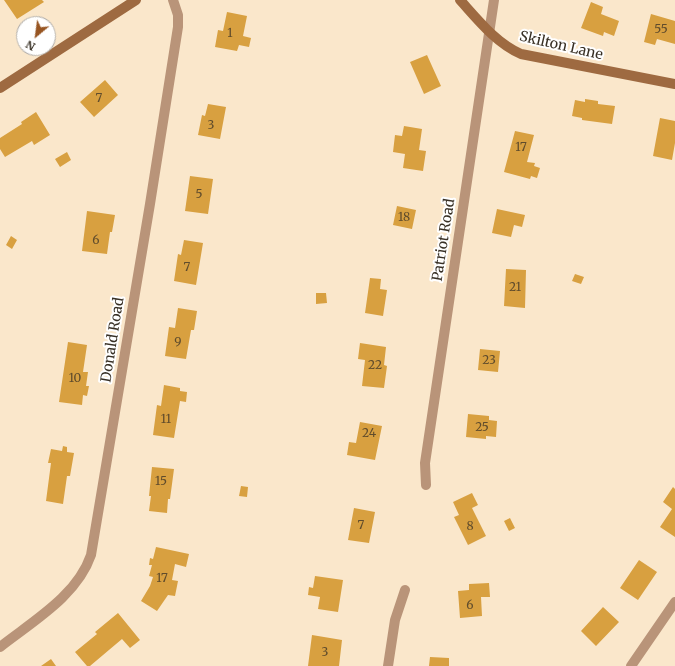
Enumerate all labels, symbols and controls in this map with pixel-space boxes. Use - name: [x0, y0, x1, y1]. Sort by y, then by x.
- north arrow: [16, 16, 56, 56]
- house number: 55: [654, 23, 668, 37]
- house number: 1: [227, 27, 233, 41]
- street label: Skilton Lane: [518, 28, 604, 64]
- text: N: [23, 37, 38, 54]
- house number: 7: [96, 92, 102, 106]
- house number: 3: [208, 119, 214, 133]
- house number: 17: [515, 141, 527, 155]
- house number: 5: [195, 188, 203, 202]
- street label: Patriot Road: [429, 197, 459, 283]
- house number: 18: [398, 211, 410, 225]
- house number: 6: [92, 234, 100, 248]
- house number: 7: [184, 261, 190, 275]
- house number: 21: [509, 281, 521, 295]
- street label: Donald Road: [98, 296, 128, 384]
- house number: 9: [174, 336, 182, 350]
- house number: 23: [482, 354, 496, 368]
- house number: 22: [368, 359, 382, 373]
- house number: 10: [69, 372, 81, 386]
- house number: 11: [161, 413, 171, 427]
- house number: 25: [475, 421, 489, 435]
- house number: 24: [362, 427, 376, 441]
- house number: 15: [155, 475, 167, 489]
- house number: 7: [358, 519, 364, 533]
- house number: 8: [466, 520, 474, 534]
- house number: 17: [156, 572, 168, 586]
- house number: 6: [466, 599, 474, 613]
- house number: 3: [322, 646, 328, 660]

